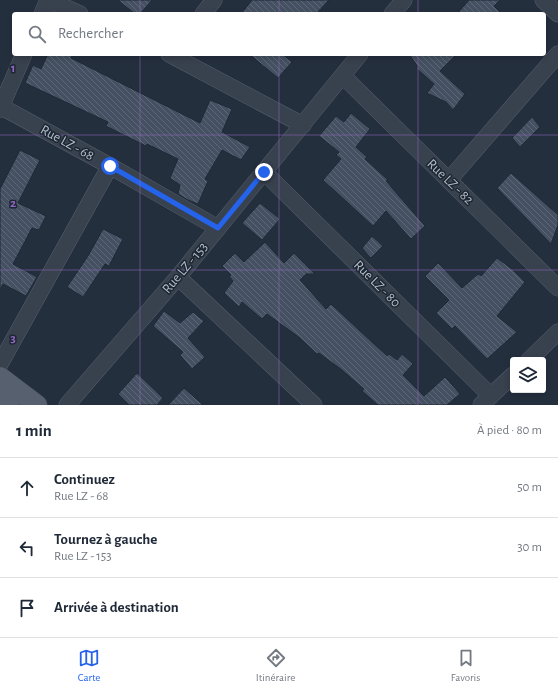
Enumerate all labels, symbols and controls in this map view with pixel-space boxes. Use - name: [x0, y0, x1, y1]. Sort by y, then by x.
- search box: [12, 12, 546, 56]
- icon: search: [26, 23, 48, 45]
- text: Rechercher: [58, 26, 123, 41]
- text: 1: [11, 62, 15, 75]
- street label: Rue LZ - 68: [38, 123, 96, 163]
- route start: [101, 157, 119, 175]
- street label: Rue LZ - 82: [424, 157, 476, 207]
- route end: [255, 163, 273, 181]
- text: 2: [10, 197, 16, 210]
- street label: Rue LZ - 153: [160, 240, 210, 296]
- street label: Rue LZ - 80: [351, 258, 403, 310]
- text: 3: [10, 332, 16, 345]
- map controls: [510, 357, 546, 393]
- button: layers: [510, 357, 546, 393]
- text: 1 min: [16, 422, 52, 439]
- text: À pied · 80 m: [477, 424, 542, 437]
- text: Continuez: [54, 472, 115, 487]
- icon: ahead: [16, 477, 38, 499]
- text: 50 m: [517, 481, 542, 494]
- text: Rue LZ - 68: [54, 490, 109, 503]
- text: Tournez à gauche: [54, 532, 157, 547]
- icon: left: [16, 537, 38, 559]
- text: 30 m: [517, 541, 542, 554]
- text: Rue LZ - 153: [54, 550, 112, 563]
- icon: arrive: [16, 597, 38, 619]
- text: Arrivée à destination: [54, 600, 179, 615]
- tab: Carte: [78, 647, 100, 684]
- tab: Itinéraire: [256, 647, 295, 684]
- tab: Favoris: [451, 647, 480, 684]

